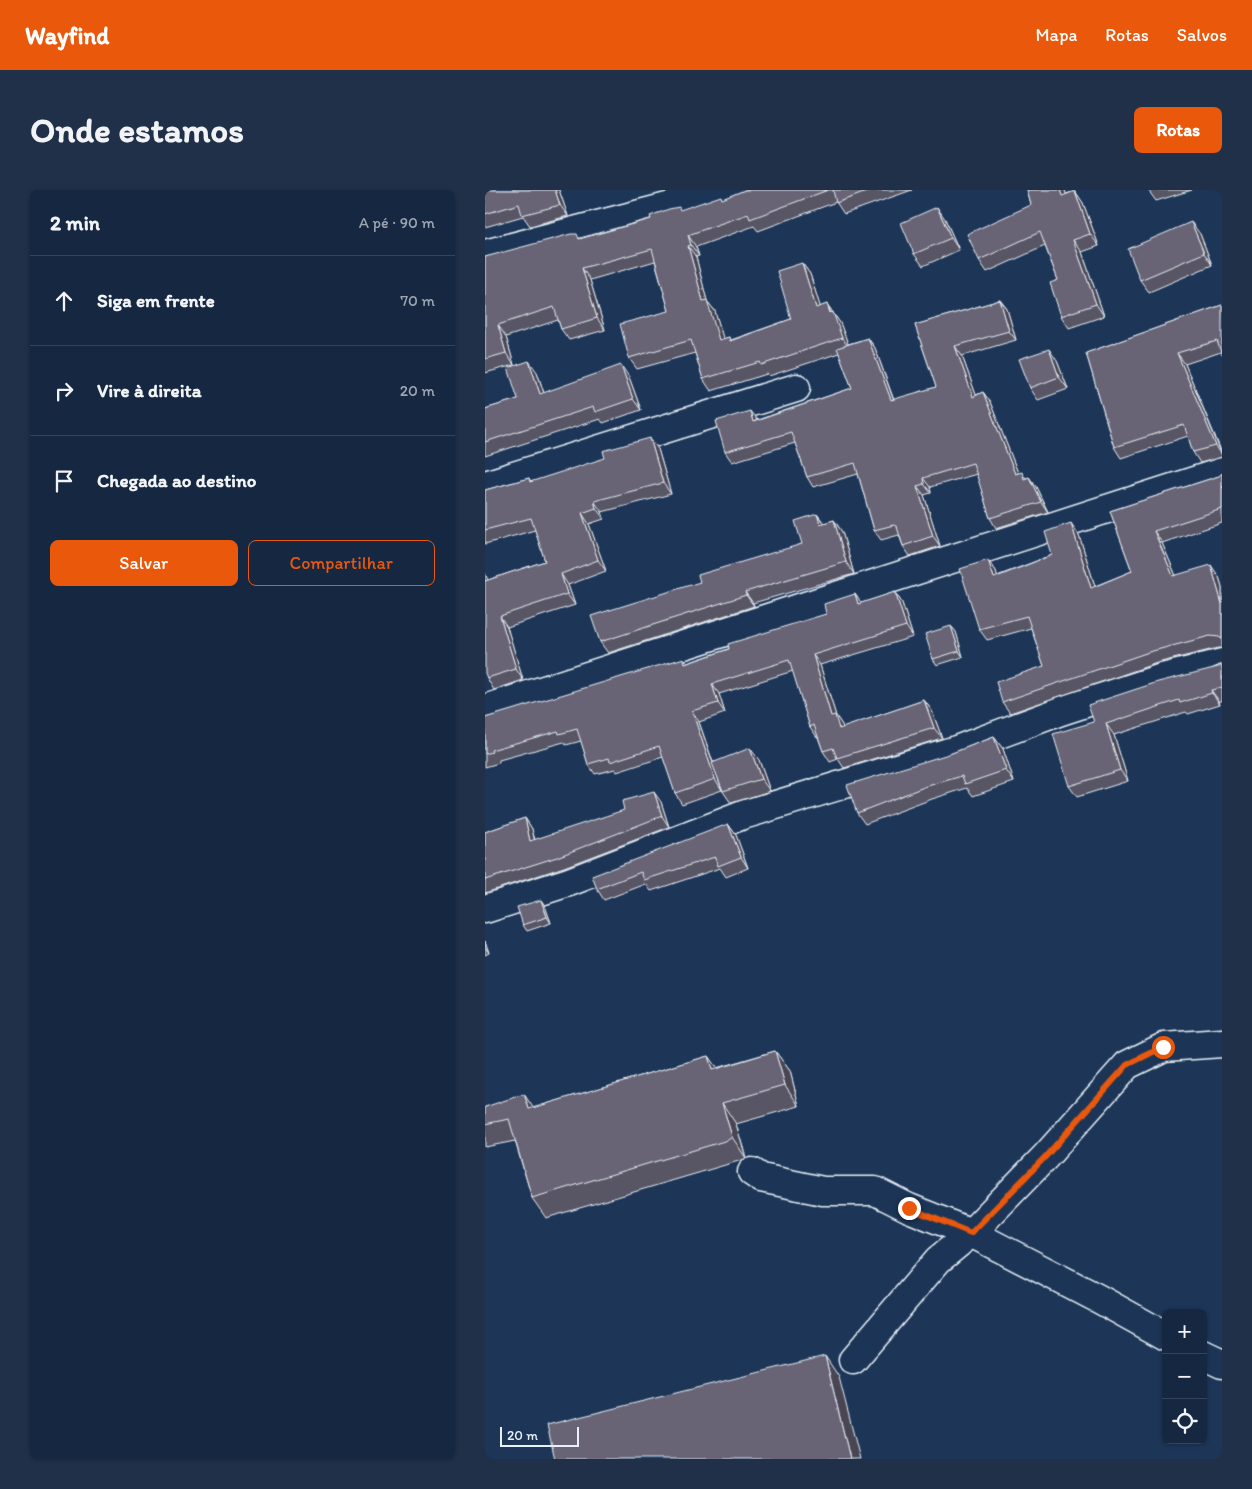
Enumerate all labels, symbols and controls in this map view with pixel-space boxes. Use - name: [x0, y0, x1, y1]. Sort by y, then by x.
- text: Wayfind: [25, 21, 109, 50]
- text: Mapa: [1035, 24, 1077, 46]
- text: Rotas: [1105, 24, 1149, 46]
- text: Salvos: [1177, 24, 1227, 46]
- button: Rotas: [1134, 107, 1222, 153]
- text: Onde estamos: [30, 109, 244, 151]
- text: 2 min: [50, 210, 100, 235]
- text: A pé · 90 m: [359, 213, 435, 232]
- icon: ahead: [50, 287, 78, 315]
- text: Siga em frente: [97, 289, 215, 312]
- text: 70 m: [400, 291, 435, 310]
- icon: right: [50, 377, 78, 405]
- text: Vire à direita: [97, 379, 202, 402]
- text: 20 m: [400, 381, 435, 400]
- icon: arrive: [50, 467, 78, 495]
- text: Chegada ao destino: [97, 469, 256, 492]
- button: Salvar: [50, 540, 238, 586]
- button: Compartilhar: [248, 540, 435, 586]
- route start: [1152, 1036, 1175, 1059]
- route end: [898, 1197, 921, 1220]
- map controls: [1162, 1309, 1207, 1444]
- button: +: [1162, 1309, 1207, 1354]
- button: −: [1162, 1354, 1207, 1399]
- button: locate: [1162, 1399, 1207, 1444]
- scale bar: [500, 1424, 579, 1447]
- text: 20 m: [507, 1427, 538, 1444]

